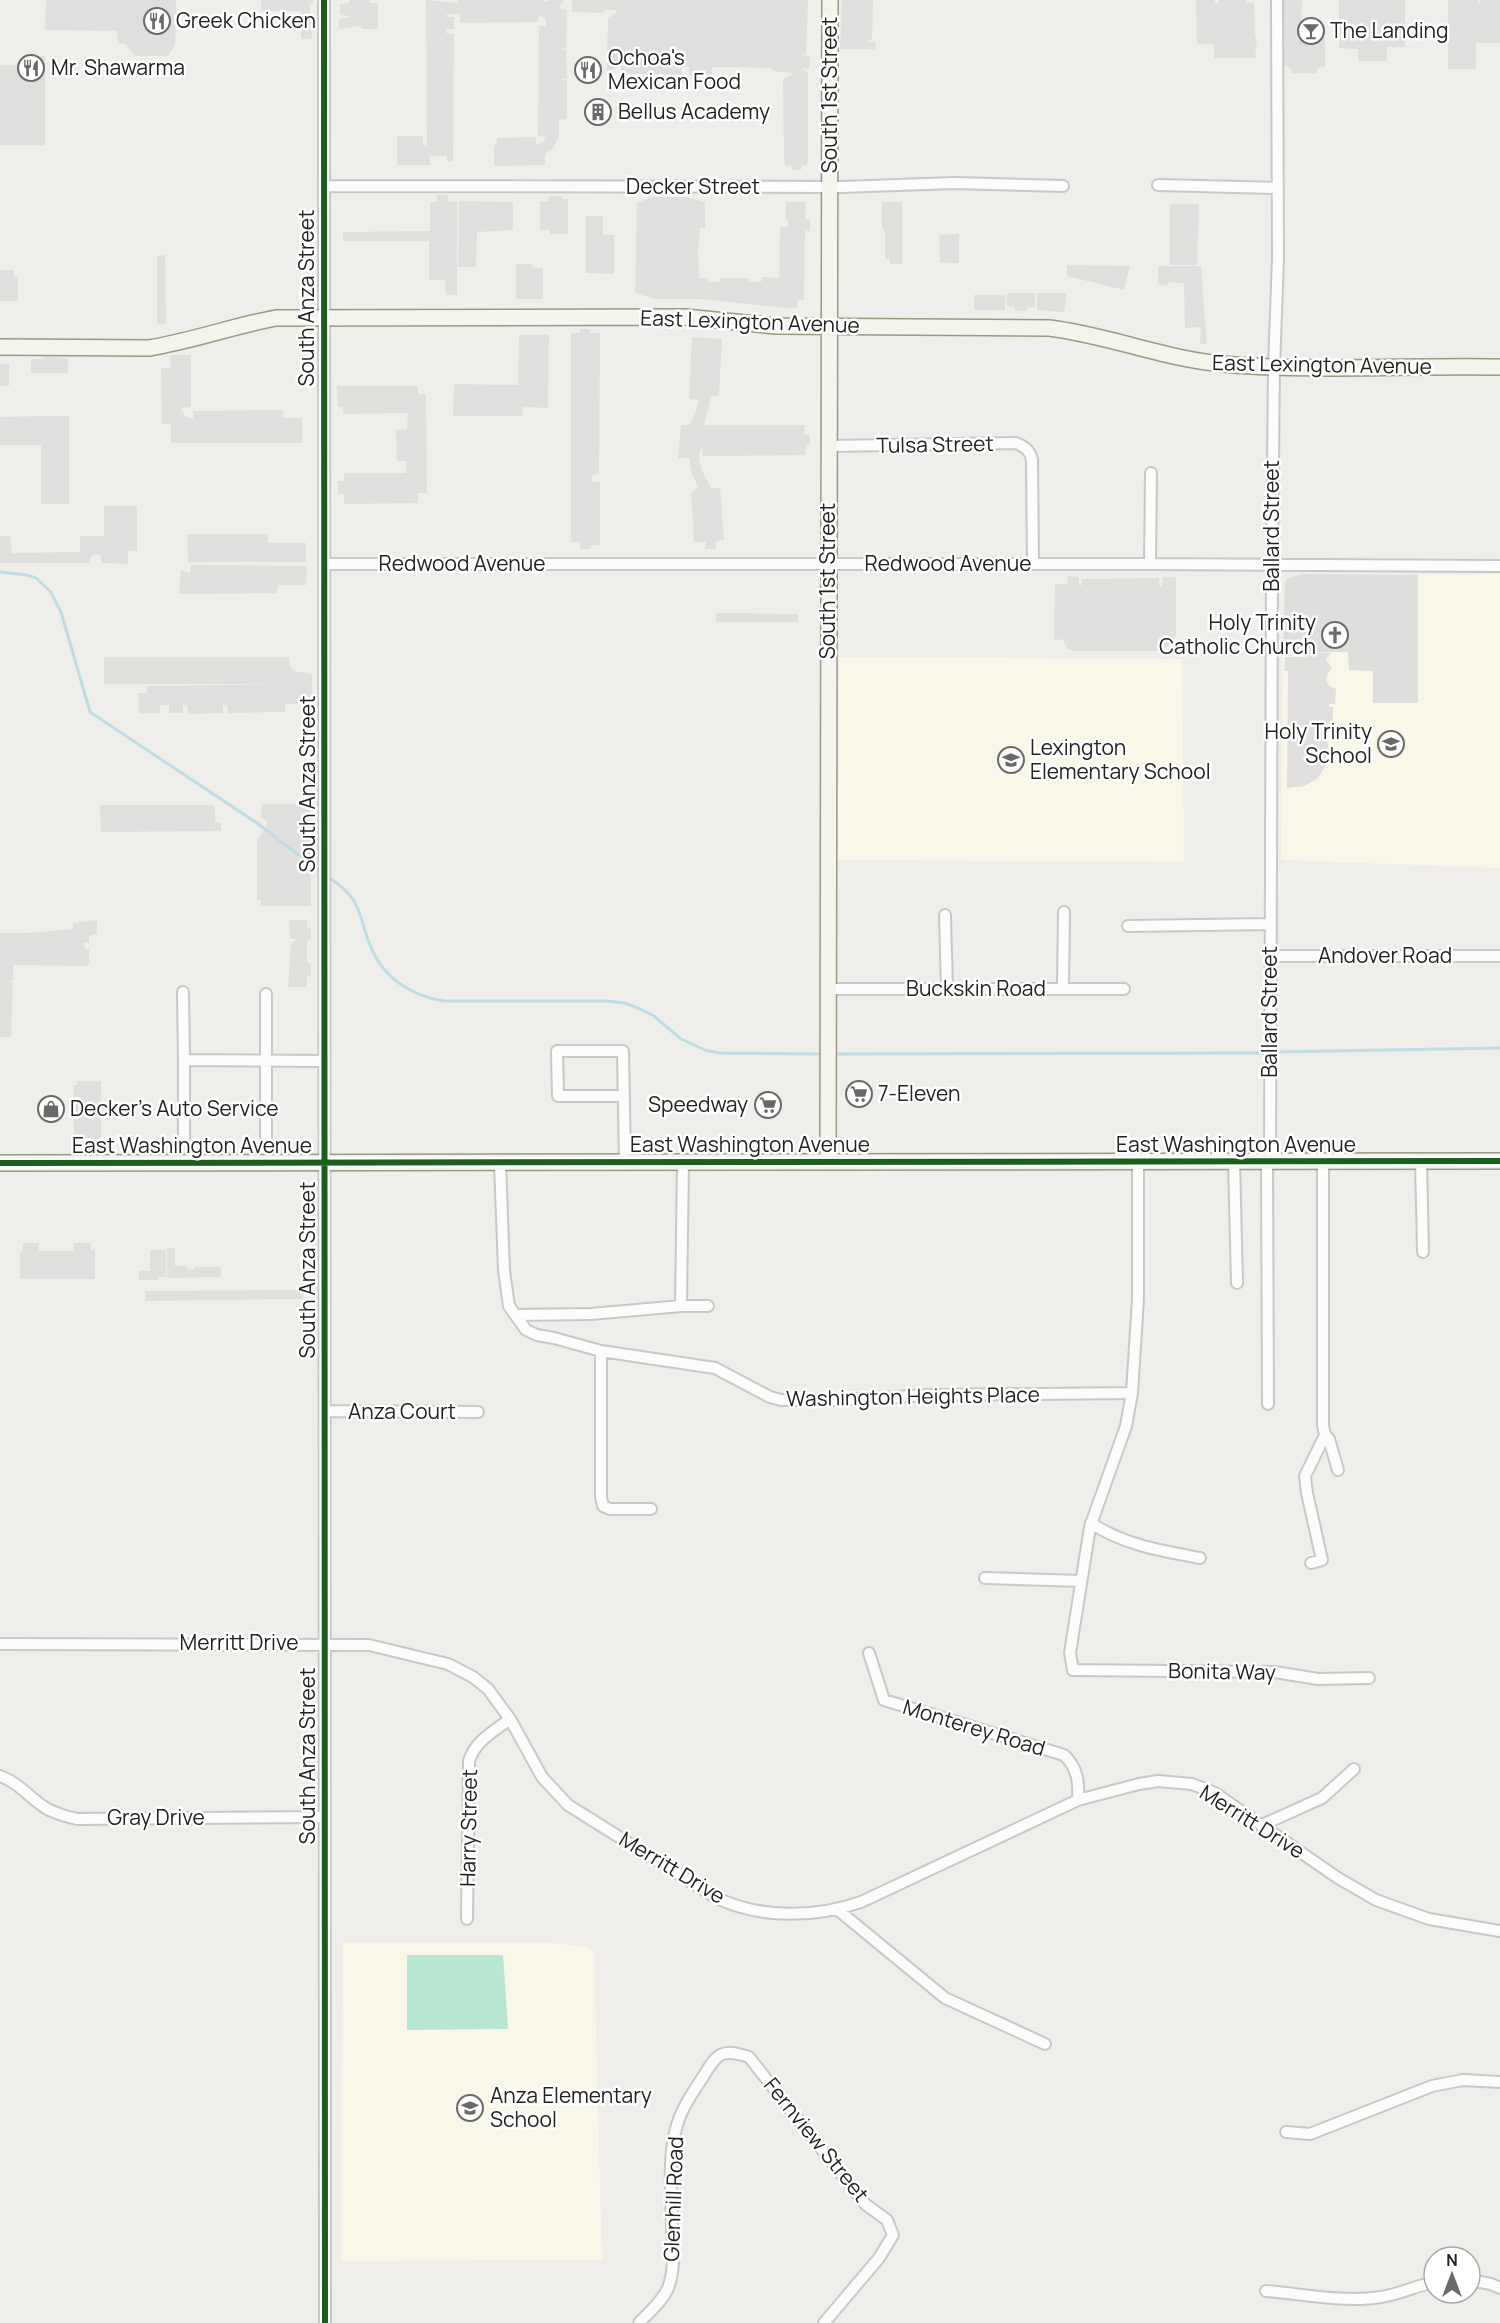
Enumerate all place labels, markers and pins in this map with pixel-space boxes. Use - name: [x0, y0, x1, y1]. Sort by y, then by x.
- restaurant icon: Greek Chicken: [142, 6, 172, 36]
- place label: Greek Chicken: [176, 6, 316, 34]
- bar icon: The Landing: [1296, 16, 1326, 46]
- place label: The Landing: [1330, 16, 1449, 44]
- place label: Ochoa's Mexican Food: [608, 43, 741, 95]
- restaurant icon: Mr. Shawarma: [16, 53, 46, 83]
- place label: Mr. Shawarma: [51, 53, 185, 81]
- restaurant icon: Ochoa's Mexican Food: [573, 55, 603, 85]
- building icon: Bellus Academy: [583, 97, 613, 127]
- place label: Bellus Academy: [618, 97, 770, 125]
- place label: Holy Trinity Catholic Church: [1159, 608, 1316, 660]
- church icon: Holy Trinity Catholic Church: [1320, 620, 1350, 650]
- place label: Holy Trinity School: [1265, 717, 1372, 769]
- school or university icon: Holy Trinity School: [1376, 729, 1406, 759]
- place label: Lexington Elementary School: [1030, 733, 1211, 785]
- school or university icon: Lexington Elementary School: [996, 745, 1026, 775]
- supermarket icon: 7-Eleven: [844, 1079, 874, 1109]
- place label: 7-Eleven: [878, 1079, 961, 1107]
- place label: Speedway: [648, 1090, 748, 1118]
- supermarket icon: Speedway: [753, 1090, 783, 1120]
- shop icon: Decker's Auto Service: [36, 1094, 66, 1124]
- place label: Decker's Auto Service: [70, 1094, 279, 1122]
- place label: Anza Elementary School: [490, 2081, 652, 2133]
- school or university icon: Anza Elementary School: [455, 2093, 485, 2123]

